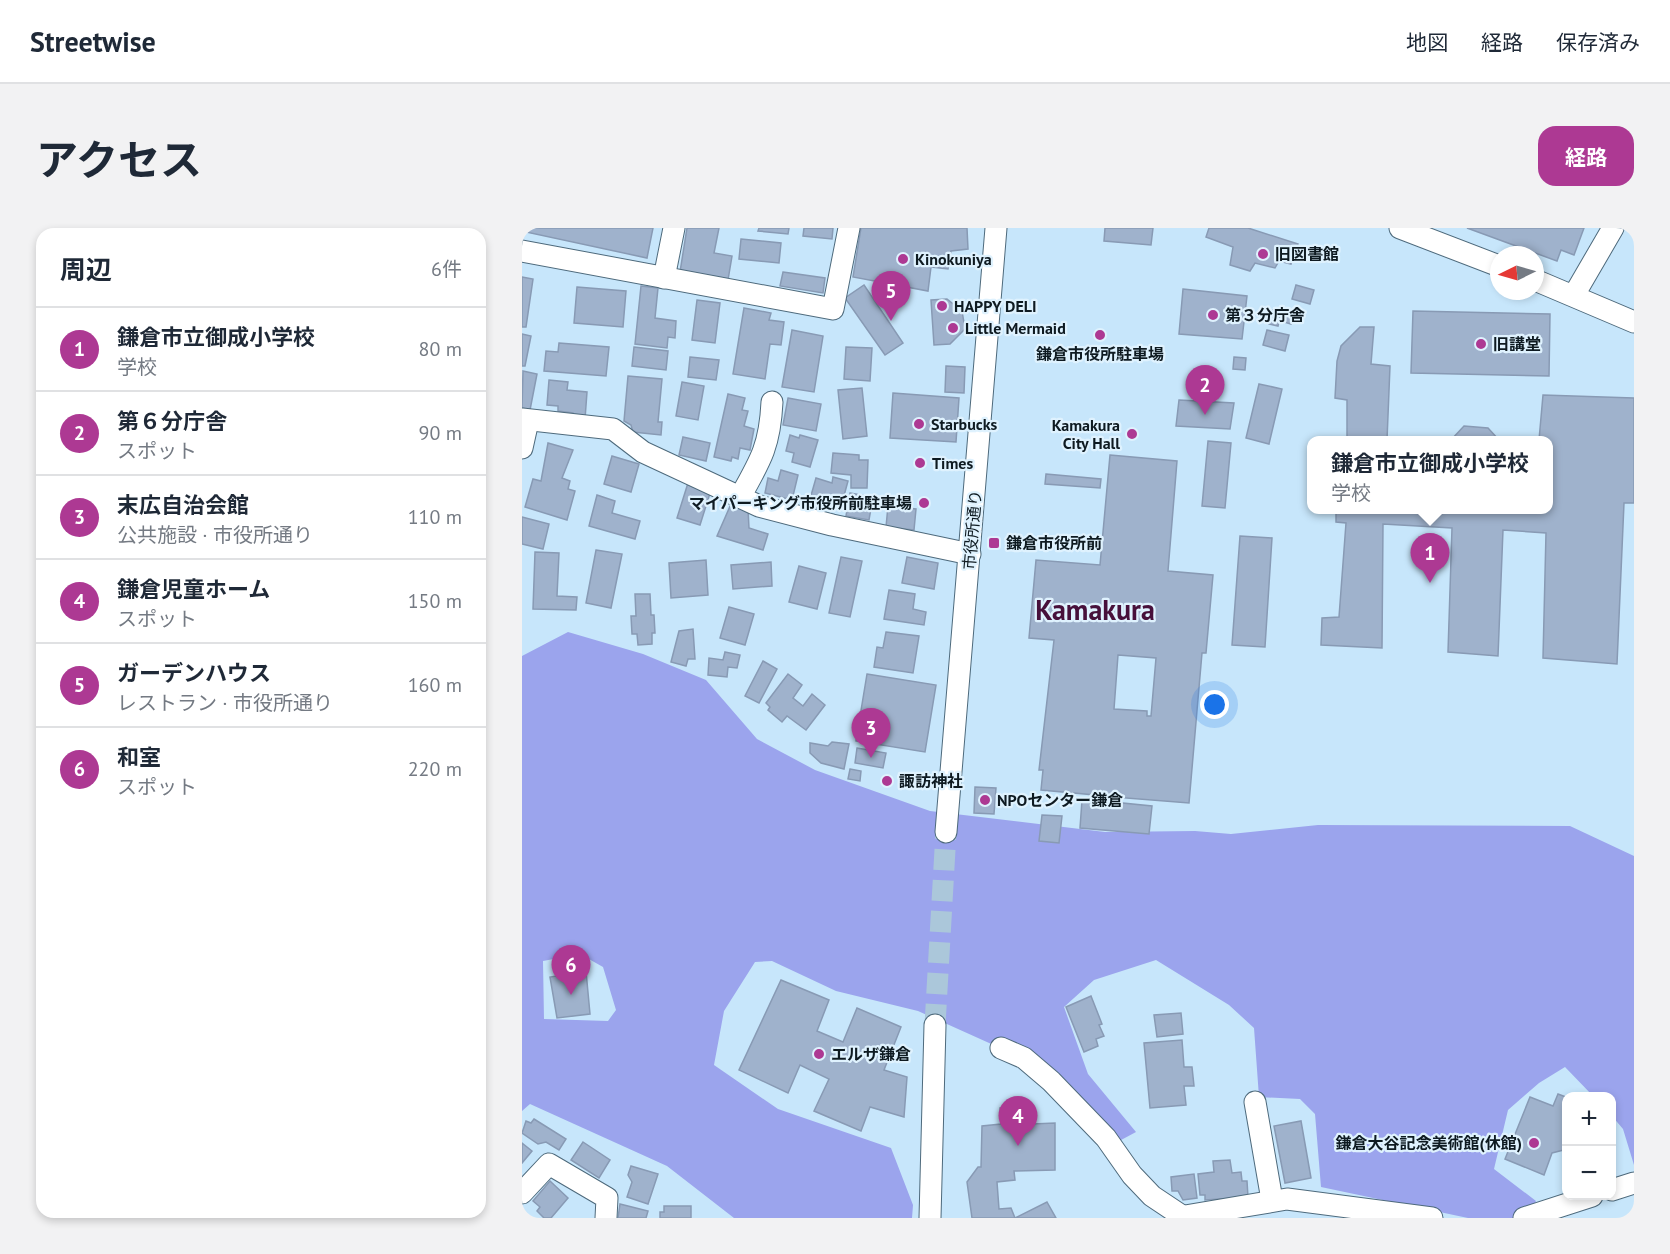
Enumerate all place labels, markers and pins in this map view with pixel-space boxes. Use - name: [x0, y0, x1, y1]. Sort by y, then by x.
- place label: 旧図書館: [1275, 244, 1339, 264]
- marker: 旧図書館: [1256, 247, 1270, 261]
- place label: Kinokuniya: [915, 249, 992, 269]
- marker: Kinokuniya: [896, 252, 910, 266]
- pin: 5: [872, 272, 910, 321]
- place label: HAPPY DELI: [954, 296, 1037, 316]
- marker: HAPPY DELI: [935, 299, 949, 313]
- place label: 第３分庁舎: [1225, 305, 1305, 325]
- marker: 第３分庁舎: [1206, 308, 1220, 322]
- place label: Little Mermaid: [965, 318, 1066, 338]
- marker: Little Mermaid: [946, 321, 960, 335]
- marker: 鎌倉市役所駐車場: [1093, 328, 1107, 342]
- place label: 旧講堂: [1493, 334, 1541, 354]
- marker: 旧講堂: [1474, 337, 1488, 351]
- place label: 鎌倉市役所駐車場: [1036, 344, 1164, 364]
- pin: 2: [1186, 366, 1224, 415]
- place label: Starbucks: [931, 414, 998, 434]
- place label: Kamakura City Hall: [1052, 415, 1120, 453]
- marker: Starbucks: [912, 417, 926, 431]
- marker: Kamakura City Hall: [1125, 427, 1139, 441]
- place label: Times: [932, 453, 973, 473]
- marker: Times: [913, 456, 927, 470]
- place label: マイパーキング市役所前駐車場: [689, 493, 912, 513]
- marker: マイパーキング市役所前駐車場: [917, 496, 931, 510]
- place label: 鎌倉市役所前: [1006, 533, 1102, 553]
- pin: 1: [1410, 534, 1450, 583]
- marker: 鎌倉市役所前: [987, 536, 1001, 550]
- pin: 3: [852, 708, 890, 758]
- place label: 諏訪神社: [899, 771, 963, 791]
- marker: 諏訪神社: [880, 774, 894, 788]
- place label: NPOセンター鎌倉: [997, 790, 1123, 810]
- marker: NPOセンター鎌倉: [978, 793, 992, 807]
- pin: 6: [551, 946, 590, 995]
- place label: エルザ鎌倉: [831, 1044, 911, 1064]
- marker: エルザ鎌倉: [812, 1047, 826, 1061]
- pin: 4: [998, 1096, 1038, 1146]
- place label: 鎌倉大谷記念美術館(休館): [1336, 1133, 1522, 1153]
- marker: 鎌倉大谷記念美術館(休館): [1527, 1136, 1541, 1150]

